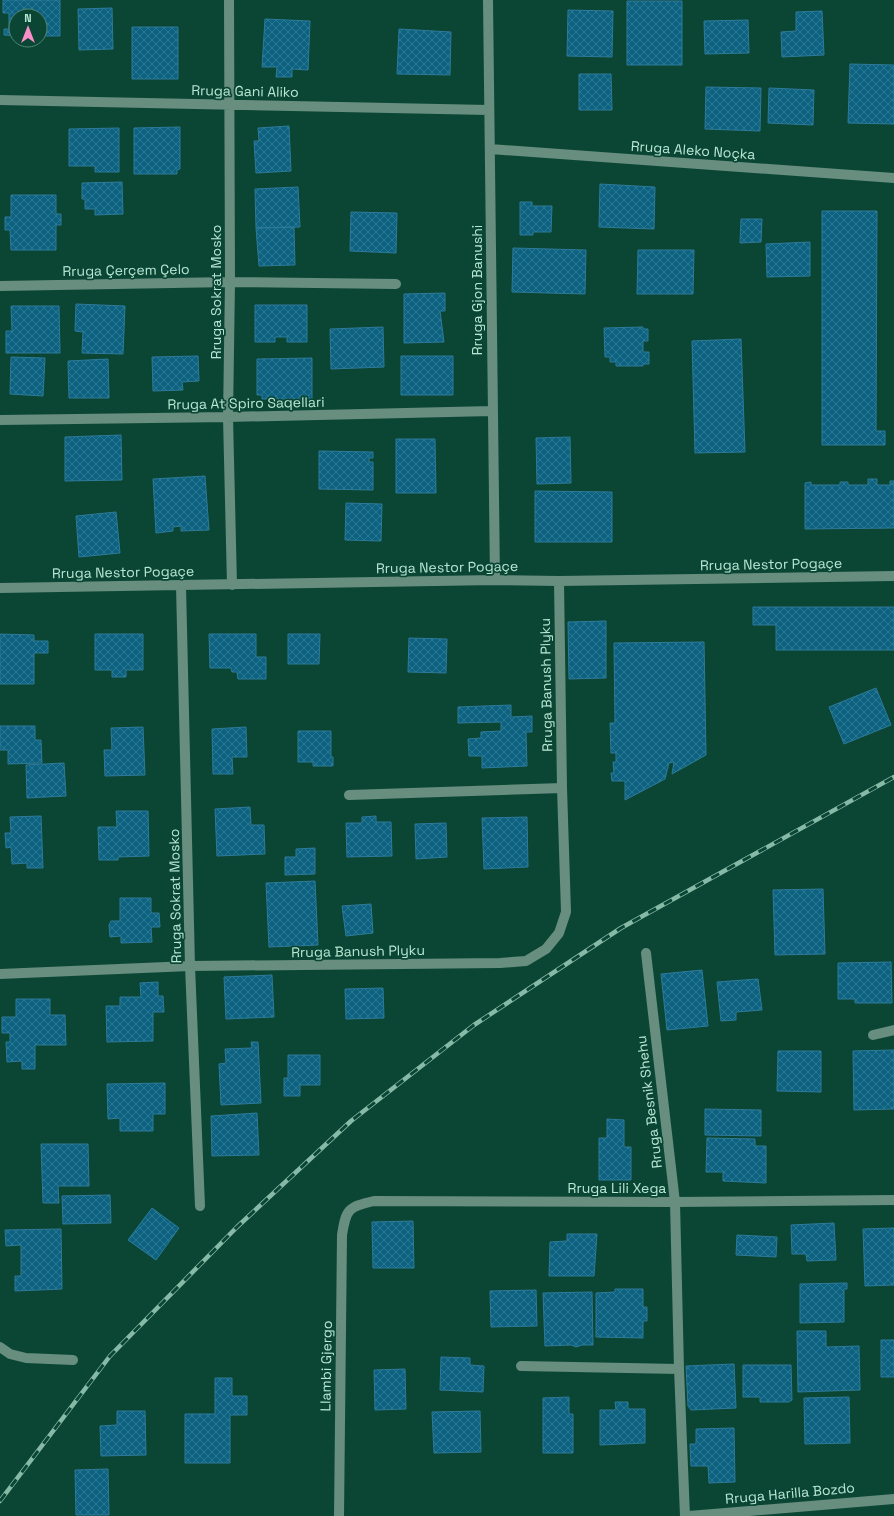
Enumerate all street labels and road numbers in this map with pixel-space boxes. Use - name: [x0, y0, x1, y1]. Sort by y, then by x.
- street label: Rruga Gani Aliko: [191, 81, 299, 101]
- street label: Rruga Aleko Noçka: [630, 137, 756, 163]
- street label: Rruga Sokrat Mosko: [207, 225, 225, 359]
- street label: Rruga Gjon Banushi: [468, 225, 486, 355]
- street label: Rruga Çerçem Çelo: [62, 260, 190, 280]
- street label: Rruga At Spiro Saqellari: [167, 393, 325, 413]
- street label: Rruga Nestor Pogaçe: [700, 554, 842, 574]
- street label: Rruga Nestor Pogaçe: [376, 557, 518, 577]
- street label: Rruga Nestor Pogaçe: [52, 562, 194, 582]
- street label: Rruga Banush Plyku: [536, 618, 556, 752]
- street label: Rruga Sokrat Mosko: [165, 828, 185, 964]
- street label: Rruga Banush Plyku: [291, 941, 425, 961]
- street label: Rruga Besnik Shehu: [632, 1034, 666, 1170]
- street label: Rruga Lili Xega: [568, 1179, 666, 1197]
- street label: Llambi Gjergo: [316, 1320, 336, 1412]
- street label: Rruga Harilla Bozdo: [724, 1478, 856, 1508]

